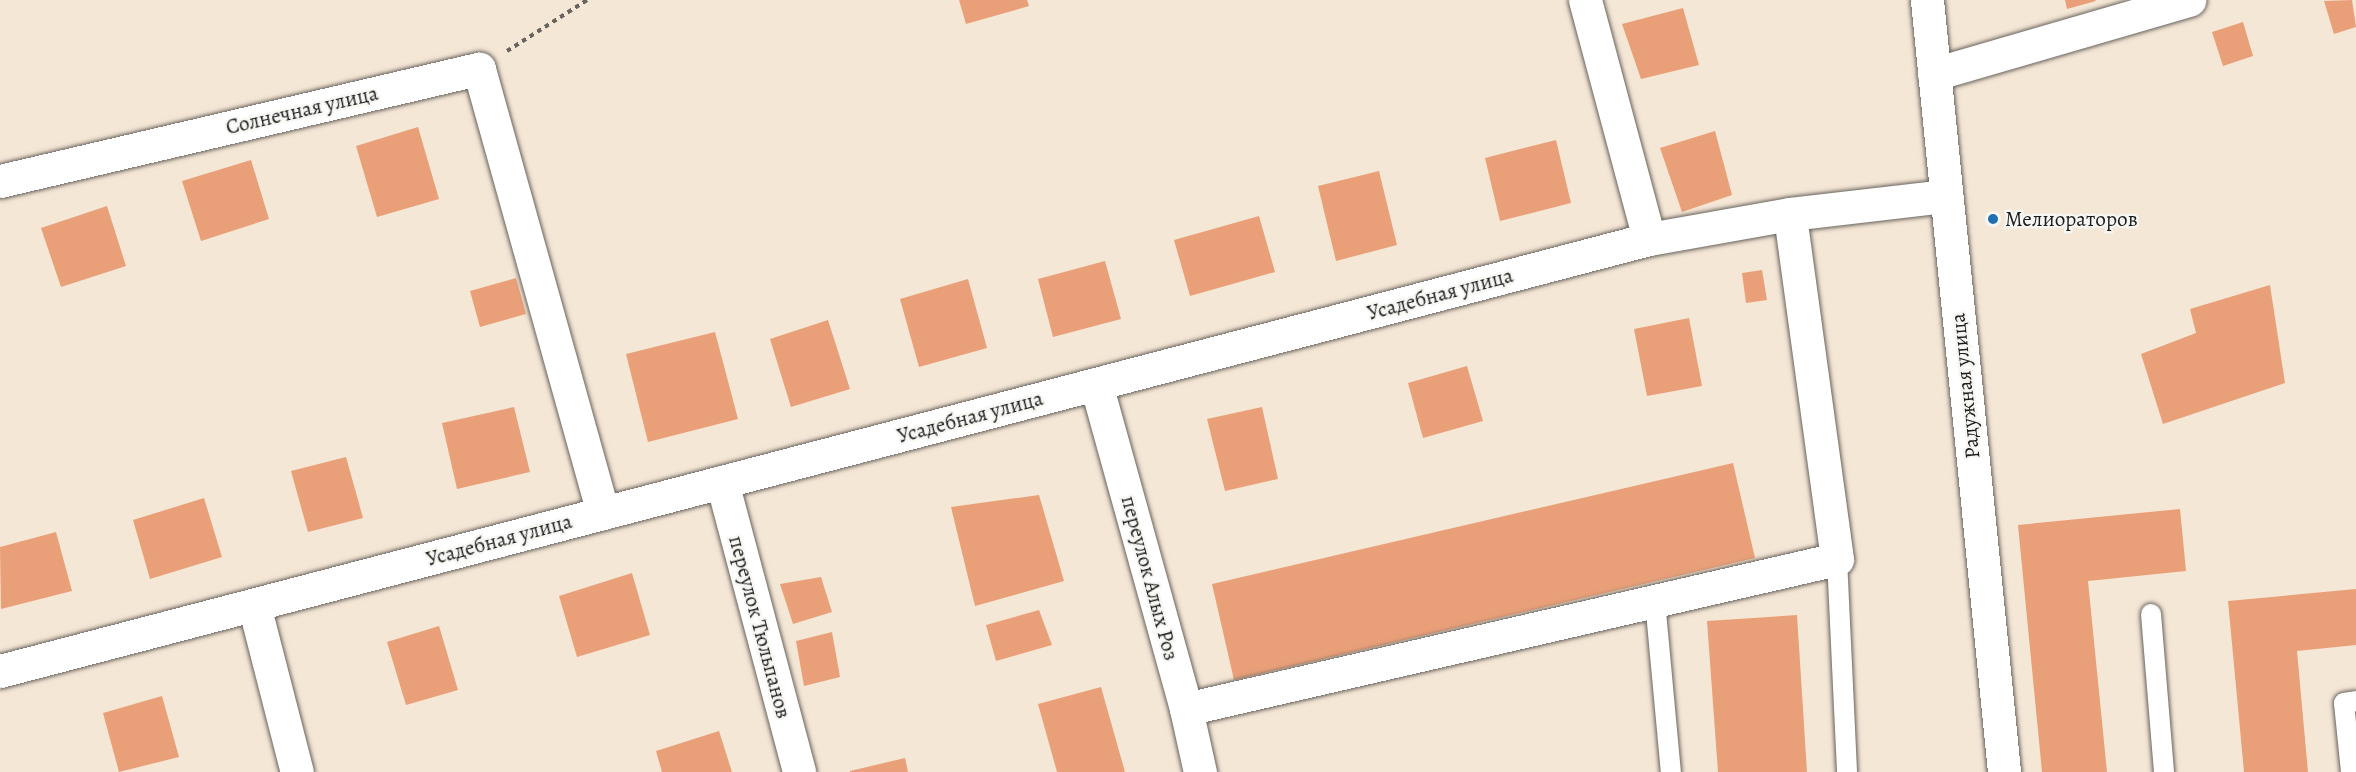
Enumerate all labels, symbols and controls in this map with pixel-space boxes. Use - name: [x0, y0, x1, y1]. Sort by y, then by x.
- street label: Солнечная улица: [223, 80, 381, 140]
- place label: Мелиораторов: [2005, 206, 2138, 232]
- marker: Мелиораторов: [1986, 212, 2000, 226]
- street label: Усадебная улица: [1364, 262, 1516, 326]
- street label: Радужная улица: [1945, 312, 1985, 460]
- street label: Усадебная улица: [894, 385, 1046, 449]
- street label: переулок Алых Роз: [1116, 493, 1184, 663]
- street label: Усадебная улица: [423, 508, 575, 572]
- street label: переулок Тюльпанов: [723, 533, 797, 721]

